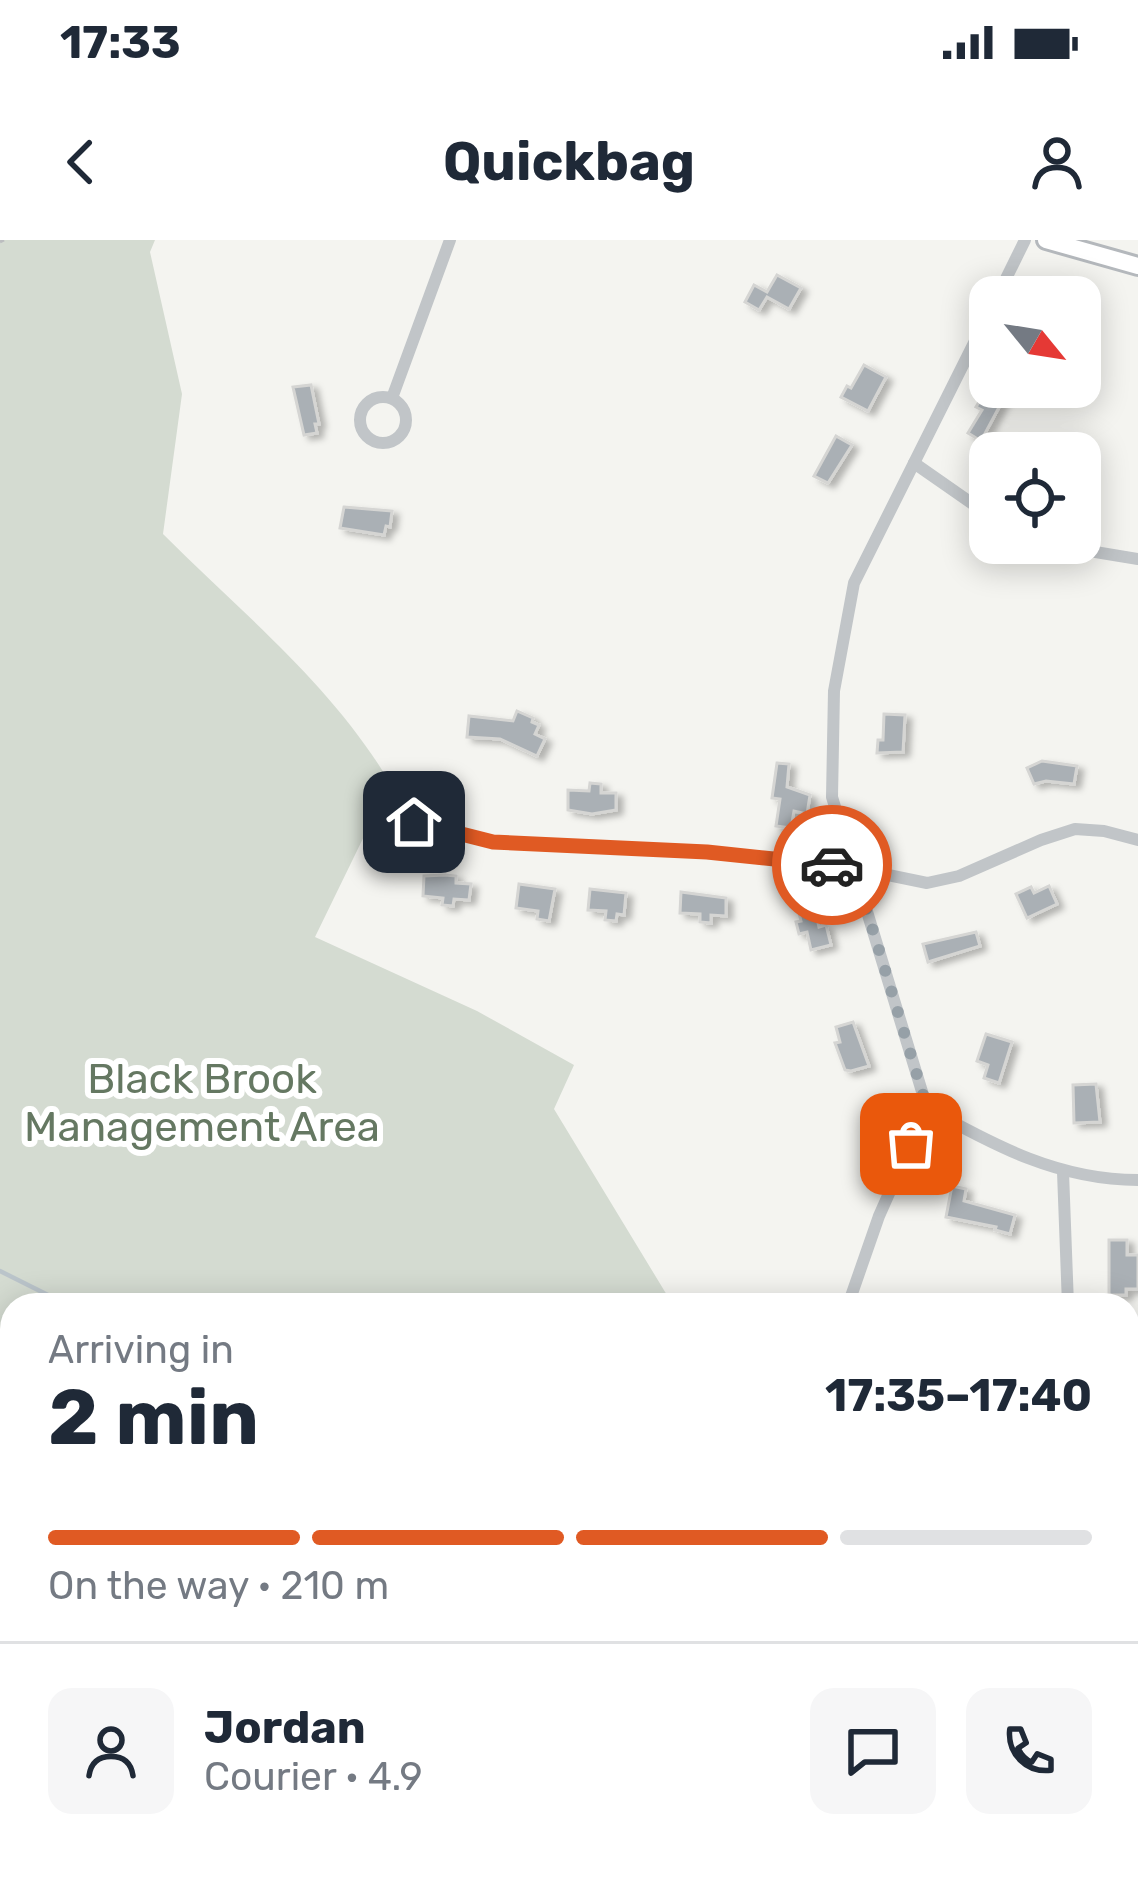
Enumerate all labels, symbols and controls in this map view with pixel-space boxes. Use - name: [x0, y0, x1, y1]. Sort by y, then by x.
- text: 17:33: [60, 16, 181, 69]
- icon: back: [48, 129, 114, 195]
- icon: person: [1024, 129, 1090, 195]
- text: Quickbag: [443, 130, 695, 194]
- north arrow: [969, 276, 1101, 408]
- map controls: [969, 276, 1101, 564]
- button: locate: [969, 432, 1101, 564]
- pin: [363, 771, 465, 873]
- icon: home: [381, 789, 447, 855]
- courier: [772, 805, 892, 925]
- icon: car: [799, 832, 865, 898]
- park label: Black Brook Management Area: [24, 1054, 380, 1152]
- pin: [860, 1093, 962, 1195]
- icon: bag: [878, 1111, 944, 1177]
- text: Arriving in: [48, 1327, 234, 1373]
- text: 17:35–17:40: [825, 1369, 1092, 1422]
- text: 2 min: [48, 1371, 259, 1464]
- text: On the way · 210 m: [48, 1563, 389, 1609]
- button: person: [48, 1688, 174, 1814]
- button: chat: [810, 1688, 936, 1814]
- button: phone: [966, 1688, 1092, 1814]
- text: Jordan: [204, 1701, 366, 1754]
- text: Courier · 4.9: [204, 1754, 423, 1800]

